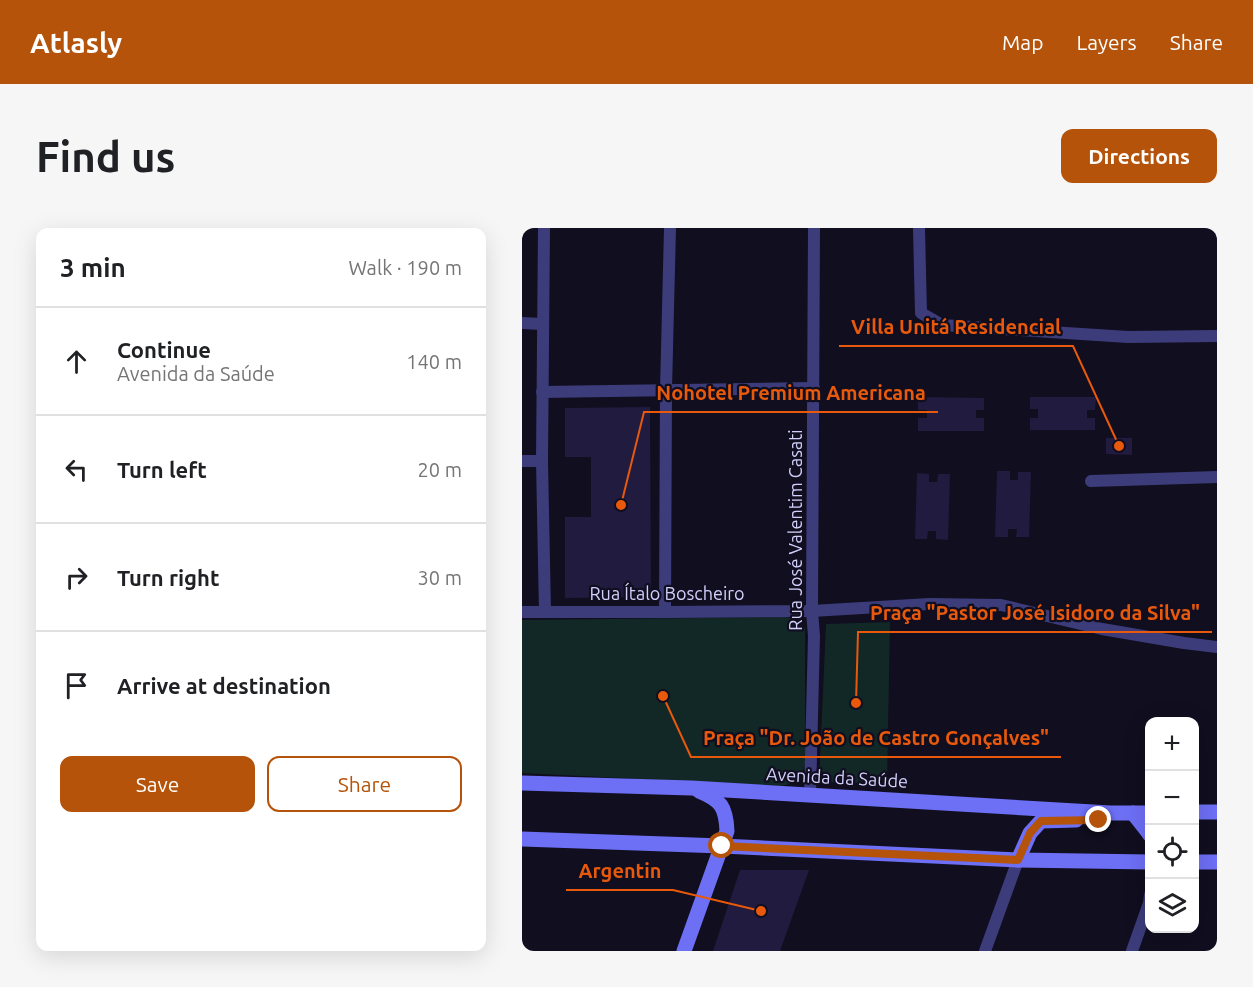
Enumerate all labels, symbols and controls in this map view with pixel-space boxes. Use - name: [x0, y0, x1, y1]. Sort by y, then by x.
- text: Atlasly: [30, 27, 122, 58]
- text: Map: [1002, 30, 1043, 54]
- text: Layers: [1076, 30, 1137, 54]
- text: Share: [1170, 30, 1223, 54]
- button: Directions: [1061, 129, 1217, 183]
- text: Find us: [36, 133, 175, 180]
- text: 3 min: [60, 253, 126, 282]
- text: Walk · 190 m: [349, 256, 462, 279]
- callout: Villa Unitá Residencial: [839, 308, 1073, 346]
- text: Villa Unitá Residencial: [851, 315, 1061, 338]
- text: Continue: [117, 337, 211, 362]
- icon: ahead: [60, 345, 93, 378]
- text: 140 m: [406, 350, 462, 373]
- text: Avenida da Saúde: [117, 362, 275, 385]
- callout: Nohotel Premium Americana: [644, 374, 938, 412]
- text: Nohotel Premium Americana: [656, 381, 926, 404]
- street label: Rua José Valentim Casati: [785, 429, 805, 631]
- icon: left: [60, 453, 93, 486]
- text: Turn left: [117, 457, 207, 482]
- text: 20 m: [418, 458, 462, 481]
- icon: right: [60, 561, 93, 594]
- text: Turn right: [117, 565, 219, 590]
- text: 30 m: [418, 566, 462, 589]
- street label: Rua Ítalo Boscheiro: [589, 582, 745, 603]
- callout: Praça "Pastor José Isidoro da Silva": [858, 594, 1212, 632]
- text: Praça "Pastor José Isidoro da Silva": [870, 601, 1200, 624]
- icon: arrive: [60, 669, 93, 702]
- text: Arrive at destination: [117, 673, 331, 698]
- map controls: [1145, 717, 1199, 933]
- button: +: [1145, 717, 1199, 771]
- callout: Praça "Dr. João de Castro Gonçalves": [691, 719, 1061, 757]
- text: Praça "Dr. João de Castro Gonçalves": [703, 726, 1049, 749]
- button: Save: [60, 756, 255, 812]
- button: Share: [267, 756, 462, 812]
- street label: Avenida da Saúde: [766, 763, 909, 791]
- button: −: [1145, 771, 1199, 825]
- route end: [1085, 806, 1111, 832]
- button: locate: [1145, 825, 1199, 879]
- route start: [708, 832, 734, 858]
- callout: Argentin: [566, 852, 673, 890]
- text: Argentin: [578, 859, 662, 882]
- button: layers: [1145, 879, 1199, 933]

